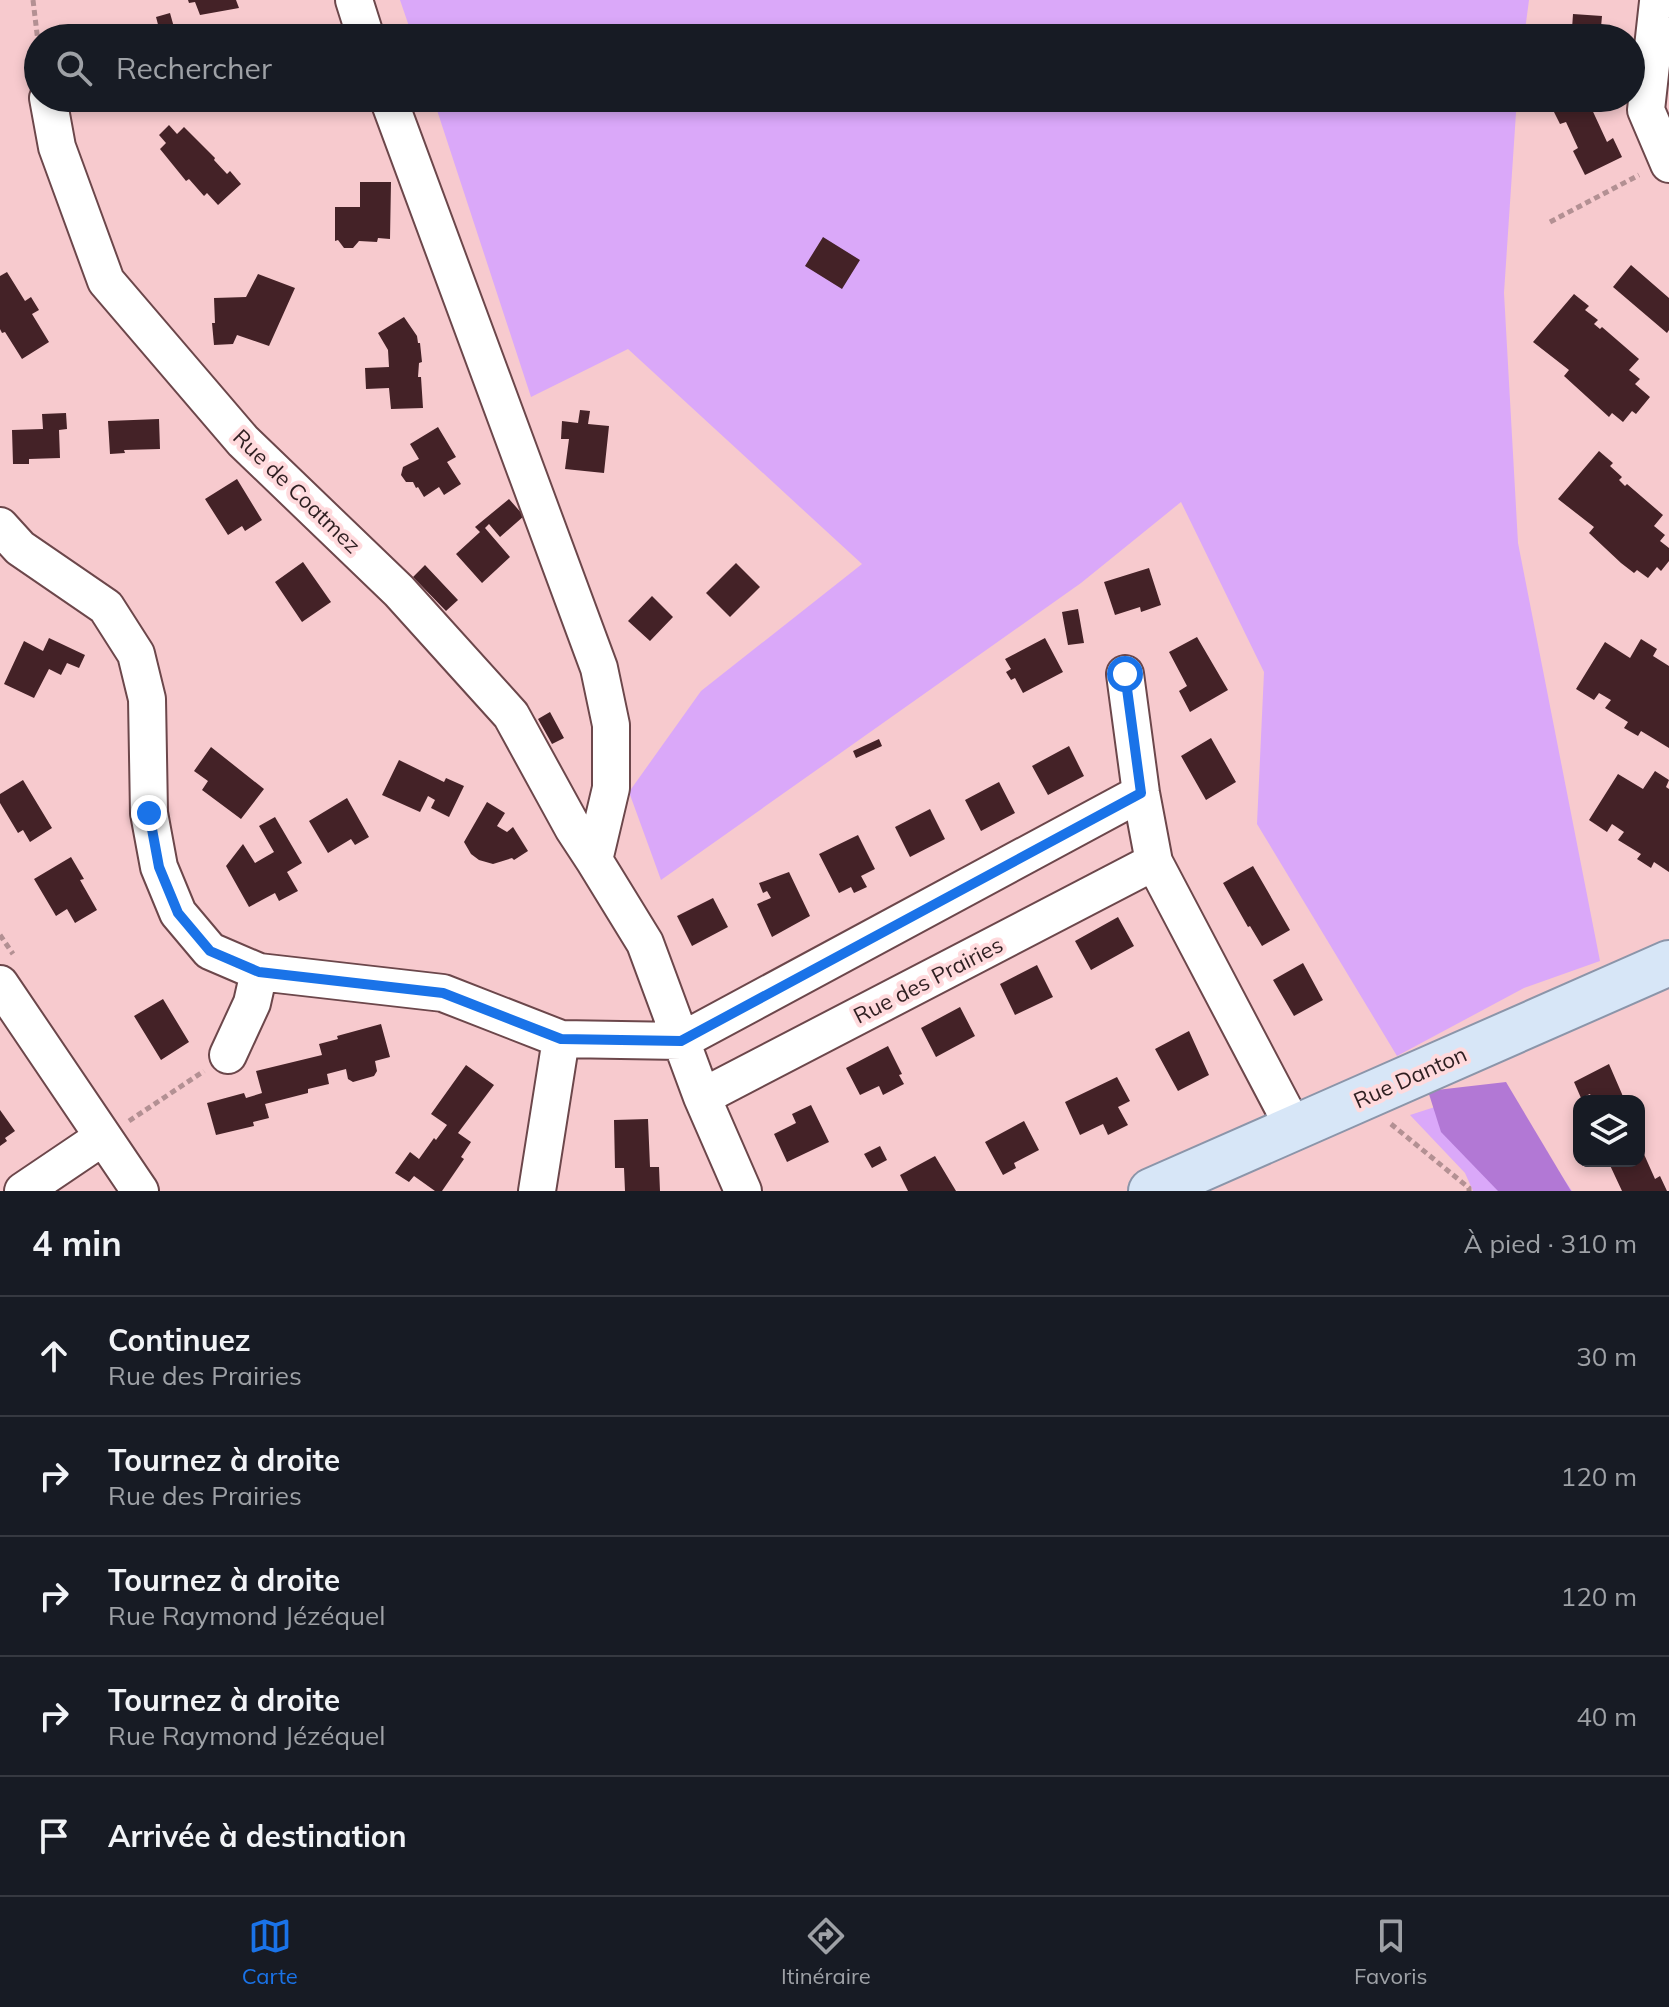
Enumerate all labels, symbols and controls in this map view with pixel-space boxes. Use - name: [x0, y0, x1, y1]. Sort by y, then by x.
- search box: [24, 24, 1645, 112]
- icon: search: [52, 46, 96, 90]
- text: Rechercher: [116, 49, 272, 87]
- street label: Rue de Coatmez: [227, 423, 367, 559]
- route start: [1107, 656, 1143, 692]
- route end: [131, 795, 167, 831]
- street label: Rue des Prairies: [849, 930, 1007, 1030]
- street label: Rue Danton: [1349, 1040, 1471, 1114]
- map controls: [1573, 1095, 1645, 1167]
- button: layers: [1573, 1095, 1645, 1167]
- text: 4 min: [32, 1222, 122, 1265]
- text: À pied · 310 m: [1464, 1227, 1637, 1260]
- text: Continuez: [108, 1321, 251, 1359]
- icon: ahead: [32, 1334, 76, 1378]
- text: 30 m: [1576, 1340, 1637, 1373]
- text: Rue des Prairies: [108, 1359, 302, 1392]
- text: Tournez à droite: [108, 1441, 340, 1479]
- icon: right: [32, 1454, 76, 1498]
- text: 120 m: [1561, 1460, 1637, 1493]
- text: Rue des Prairies: [108, 1479, 302, 1512]
- text: Tournez à droite: [108, 1561, 340, 1599]
- icon: right: [32, 1574, 76, 1618]
- text: 120 m: [1561, 1580, 1637, 1613]
- text: Rue Raymond Jézéquel: [108, 1599, 385, 1632]
- text: Tournez à droite: [108, 1681, 340, 1719]
- icon: right: [32, 1694, 76, 1738]
- text: 40 m: [1576, 1700, 1637, 1733]
- text: Rue Raymond Jézéquel: [108, 1719, 385, 1752]
- icon: arrive: [32, 1814, 76, 1858]
- text: Arrivée à destination: [108, 1817, 407, 1855]
- tab: Carte: [242, 1914, 298, 1990]
- tab: Itinéraire: [781, 1914, 871, 1990]
- tab: Favoris: [1354, 1914, 1427, 1990]

